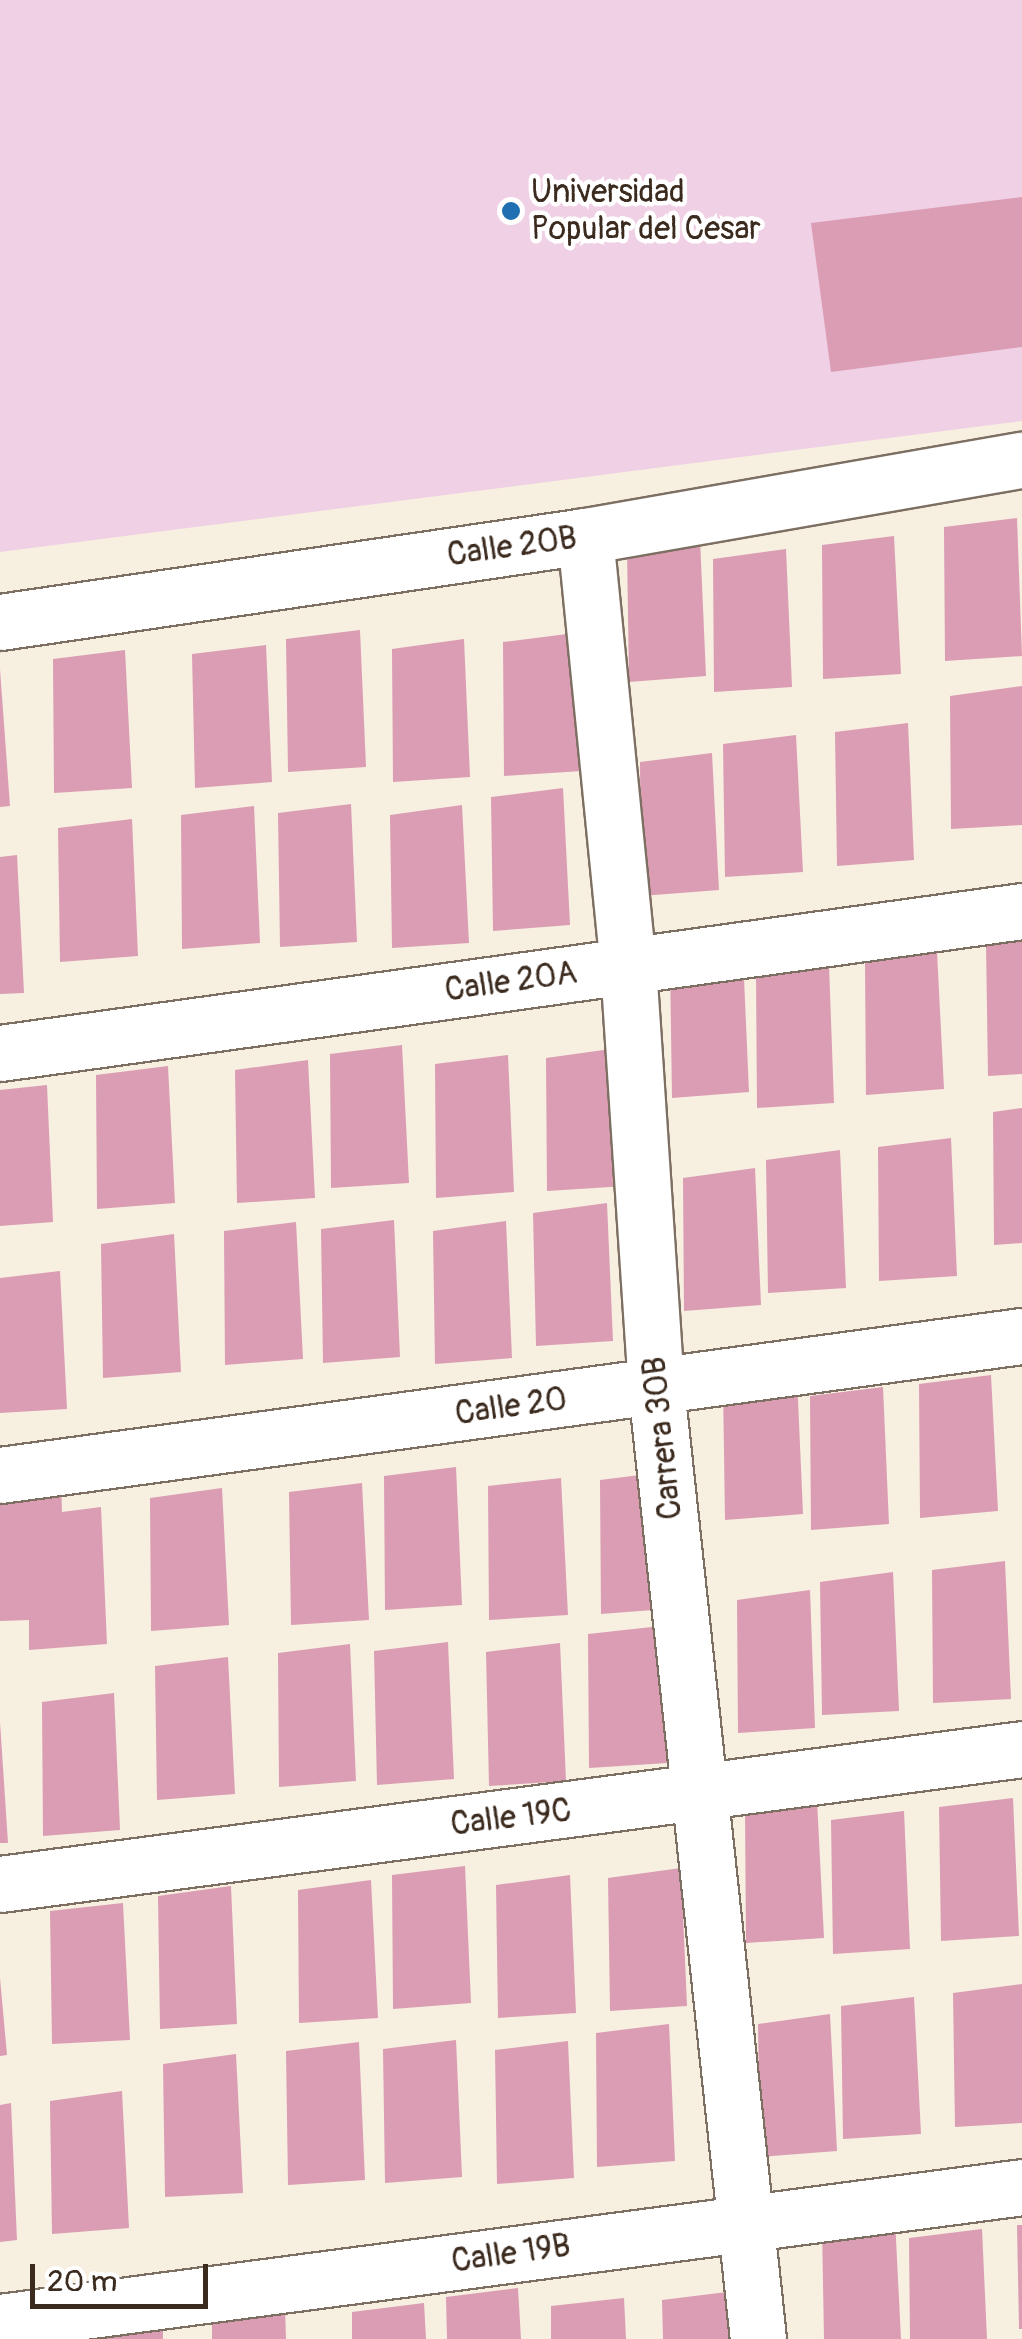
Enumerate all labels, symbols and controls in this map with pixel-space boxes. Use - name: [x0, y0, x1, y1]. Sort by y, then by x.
- place label: Universidad Popular del Cesar: [531, 174, 761, 249]
- marker: Universidad Popular del Cesar: [500, 200, 522, 222]
- street label: Calle 20B: [445, 519, 579, 575]
- street label: Calle 20A: [442, 954, 580, 1010]
- street label: Carrera 30B: [635, 1355, 691, 1521]
- street label: Calle 20: [453, 1380, 569, 1434]
- street label: Calle 19C: [448, 1792, 574, 1844]
- street label: Calle 19B: [449, 2227, 573, 2281]
- scale bar: [35, 2244, 212, 2306]
- text: 20 m: [47, 2263, 117, 2300]

